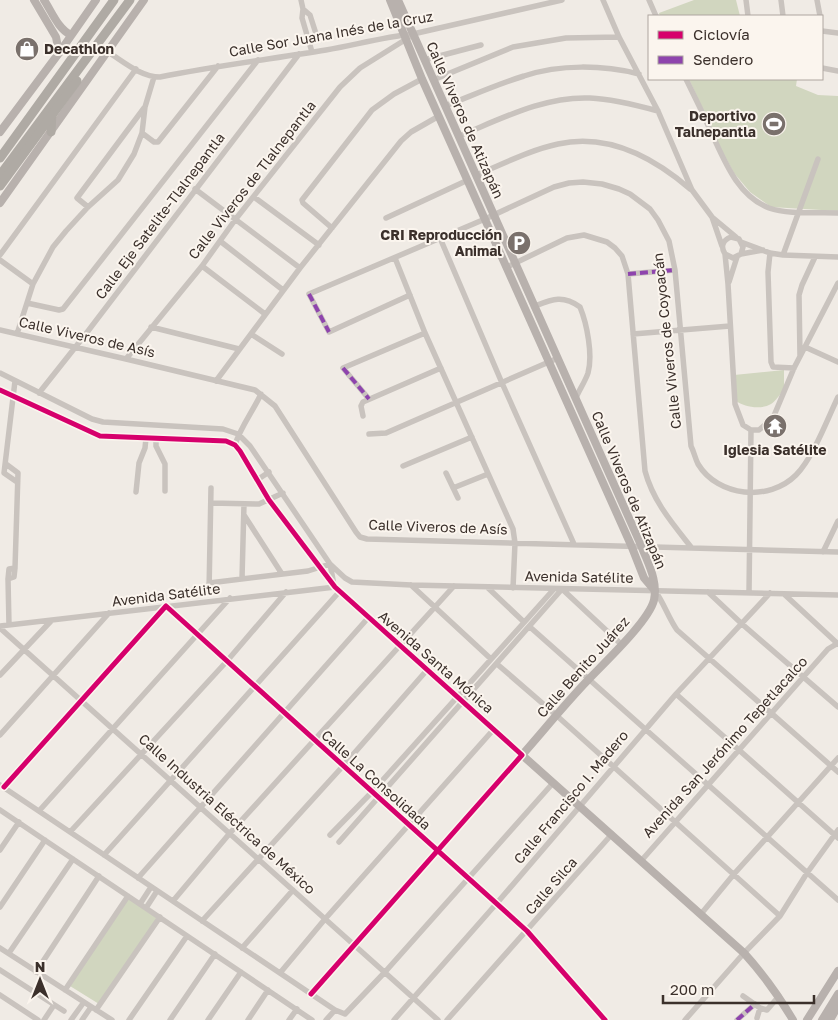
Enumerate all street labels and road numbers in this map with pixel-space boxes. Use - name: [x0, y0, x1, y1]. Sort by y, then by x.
- street label: Calle Sor Juana Inés de la Cruz: [227, 7, 434, 60]
- street label: Calle Viveros de Atizapán: [423, 39, 508, 201]
- street label: Calle Viveros de Tlalnepantla: [184, 97, 319, 262]
- street label: Calle Eje Satelite-Tlalnepantla: [91, 129, 228, 302]
- street label: Calle Viveros de Coyoacán: [649, 252, 684, 430]
- street label: Calle Viveros de Asís: [17, 313, 157, 360]
- street label: Calle Viveros de Atizapán: [588, 408, 670, 571]
- street label: Calle Viveros de Asís: [368, 516, 508, 537]
- street label: Avenida Satélite: [524, 567, 634, 586]
- street label: Avenida Satélite: [111, 579, 221, 610]
- street label: Avenida Santa Mónica: [375, 607, 497, 716]
- street label: Calle Benito Juárez: [533, 613, 632, 721]
- street label: Avenida San Jerónimo Tepetlacalco: [639, 653, 811, 841]
- street label: Calle La Consolidada: [318, 726, 434, 833]
- street label: Calle Francisco I. Madero: [510, 727, 631, 867]
- street label: Calle Industria Eléctrica de México: [136, 730, 319, 897]
- street label: Calle Silca: [521, 854, 580, 918]

